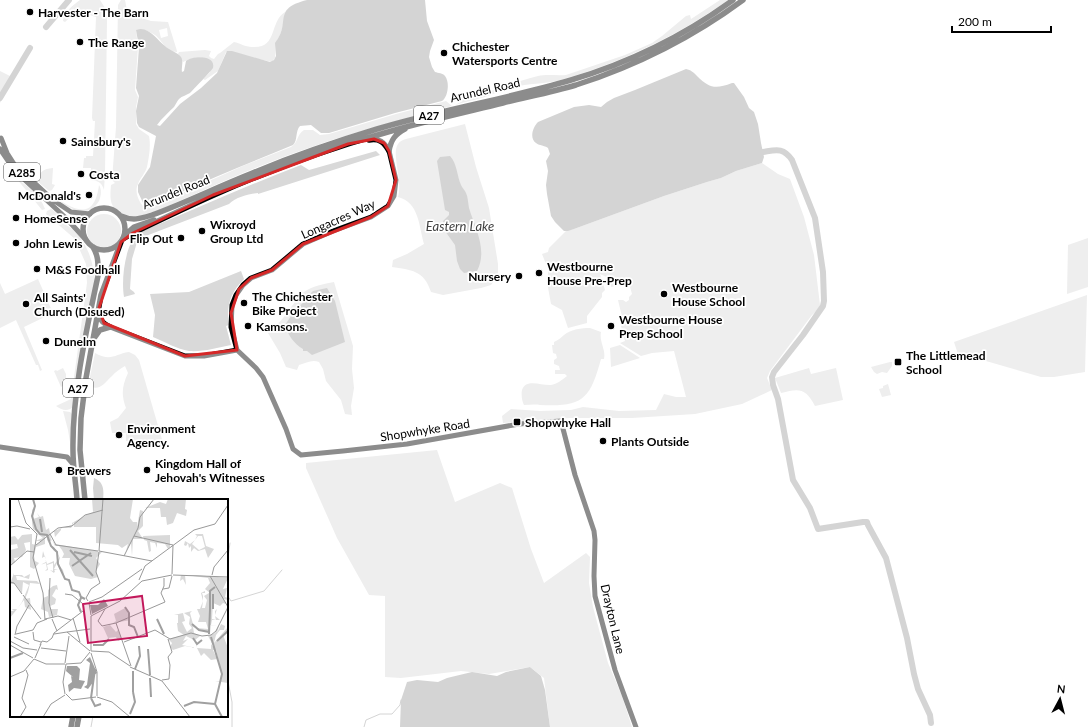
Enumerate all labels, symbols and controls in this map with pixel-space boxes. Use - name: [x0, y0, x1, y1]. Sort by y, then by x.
- place label: Harvester - The Barn: [38, 5, 149, 20]
- marker: Harvester - The Barn: [25, 7, 35, 17]
- scale bar: [952, 8, 1051, 34]
- text: 200 m: [958, 14, 992, 29]
- place label: The Range: [88, 35, 145, 50]
- marker: The Range: [75, 37, 85, 47]
- place label: Chichester Watersports Centre: [452, 39, 558, 68]
- marker: Chichester Watersports Centre: [439, 48, 449, 58]
- street label: Arundel Road: [449, 75, 521, 105]
- road number: A27: [414, 106, 444, 124]
- place label: Sainsbury's: [71, 134, 131, 149]
- marker: Sainsbury's: [58, 136, 68, 146]
- road number: A285: [4, 163, 40, 181]
- place label: Costa: [89, 167, 120, 182]
- marker: Costa: [76, 169, 86, 179]
- street label: Arundel Road: [140, 172, 212, 212]
- place label: McDonald's: [18, 188, 81, 203]
- marker: McDonald's: [84, 190, 94, 200]
- street label: Longacres Way: [299, 196, 378, 242]
- place label: HomeSense: [24, 211, 88, 226]
- marker: HomeSense: [11, 213, 21, 223]
- place label: Wixroyd Group Ltd: [210, 217, 263, 246]
- water label: Eastern Lake: [426, 218, 494, 234]
- marker: Wixroyd Group Ltd: [197, 226, 207, 236]
- place label: Flip Out: [130, 231, 174, 246]
- marker: Flip Out: [176, 233, 186, 243]
- place label: John Lewis: [24, 236, 83, 251]
- marker: John Lewis: [11, 238, 21, 248]
- place label: Westbourne House Pre-Prep: [547, 259, 632, 288]
- place label: M&S Foodhall: [45, 262, 120, 277]
- marker: M&S Foodhall: [32, 264, 42, 274]
- marker: Westbourne House Pre-Prep: [534, 268, 544, 278]
- place label: Nursery: [468, 269, 512, 284]
- marker: Nursery: [514, 271, 524, 281]
- place label: Westbourne House School: [672, 280, 745, 309]
- place label: The Chichester Bike Project: [252, 289, 333, 318]
- marker: Westbourne House School: [659, 289, 669, 299]
- place label: All Saints' Church (Disused): [33, 290, 124, 319]
- marker: The Chichester Bike Project: [239, 298, 249, 308]
- marker: All Saints' Church (Disused): [21, 299, 31, 309]
- place label: Westbourne House Prep School: [619, 312, 723, 341]
- place label: Kamsons.: [256, 319, 308, 334]
- marker: Kamsons.: [243, 321, 253, 331]
- marker: Westbourne House Prep School: [606, 321, 616, 331]
- place label: Dunelm: [54, 334, 96, 349]
- marker: Dunelm: [41, 336, 51, 346]
- place label: The Littlemead School: [906, 348, 986, 377]
- marker: The Littlemead School: [893, 357, 903, 367]
- road number: A27: [63, 379, 93, 397]
- place label: Shopwhyke Hall: [525, 415, 611, 430]
- street label: Shopwhyke Road: [379, 416, 471, 444]
- marker: Shopwhyke Hall: [512, 417, 522, 427]
- place label: Environment Agency.: [126, 421, 196, 450]
- marker: Environment Agency.: [114, 430, 124, 440]
- place label: Plants Outside: [611, 434, 690, 449]
- marker: Plants Outside: [598, 436, 608, 446]
- place label: Kingdom Hall of Jehovah's Witnesses: [155, 456, 265, 485]
- place label: Brewers: [67, 463, 111, 478]
- marker: Brewers: [54, 465, 64, 475]
- marker: Kingdom Hall of Jehovah's Witnesses: [142, 465, 152, 475]
- inset map: [10, 499, 228, 717]
- street label: Drayton Lane: [598, 583, 628, 655]
- north arrow: [1040, 679, 1080, 719]
- text: N: [1056, 682, 1066, 696]

